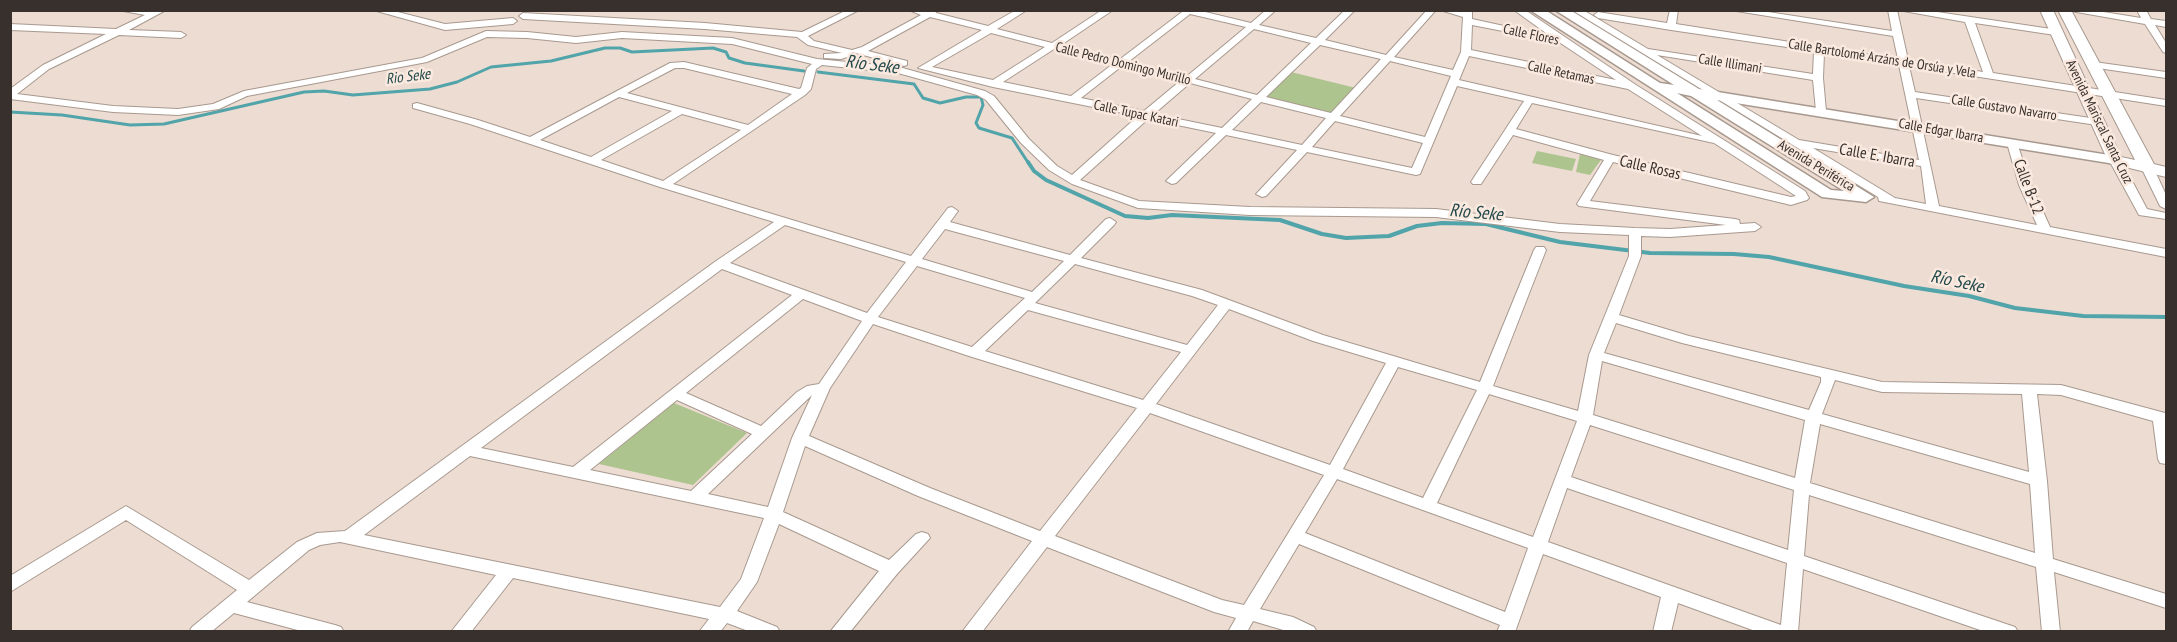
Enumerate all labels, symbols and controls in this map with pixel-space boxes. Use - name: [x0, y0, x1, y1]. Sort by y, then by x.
- street label: Calle Flores: [1502, 21, 1560, 49]
- street label: Calle Bartolomé Arzáns de Orsúa y Vela: [1787, 36, 1977, 82]
- street label: Calle Pedro Domingo Murillo: [1054, 39, 1192, 89]
- water label: Río Seke: [844, 51, 900, 79]
- street label: Calle Illimani: [1697, 51, 1763, 77]
- street label: Avenida Mariscal Santa Cruz: [2062, 57, 2136, 187]
- street label: Calle Retamas: [1526, 58, 1596, 88]
- water label: Rio Seke: [385, 65, 431, 89]
- street label: Calle Gustavo Navarro: [1950, 91, 2058, 125]
- street label: Calle Tupac Katari: [1092, 97, 1180, 131]
- street label: Calle Edgar Ibarra: [1897, 115, 1985, 147]
- street label: Avenida Periférica: [1775, 137, 1857, 195]
- street label: Calle E. Ibarra: [1838, 140, 1916, 172]
- street label: Calle Rosas: [1618, 152, 1682, 184]
- street label: Calle B-12: [2009, 157, 2047, 217]
- water label: Río Seke: [1448, 200, 1504, 226]
- water label: Río Seke: [1929, 266, 1985, 298]

